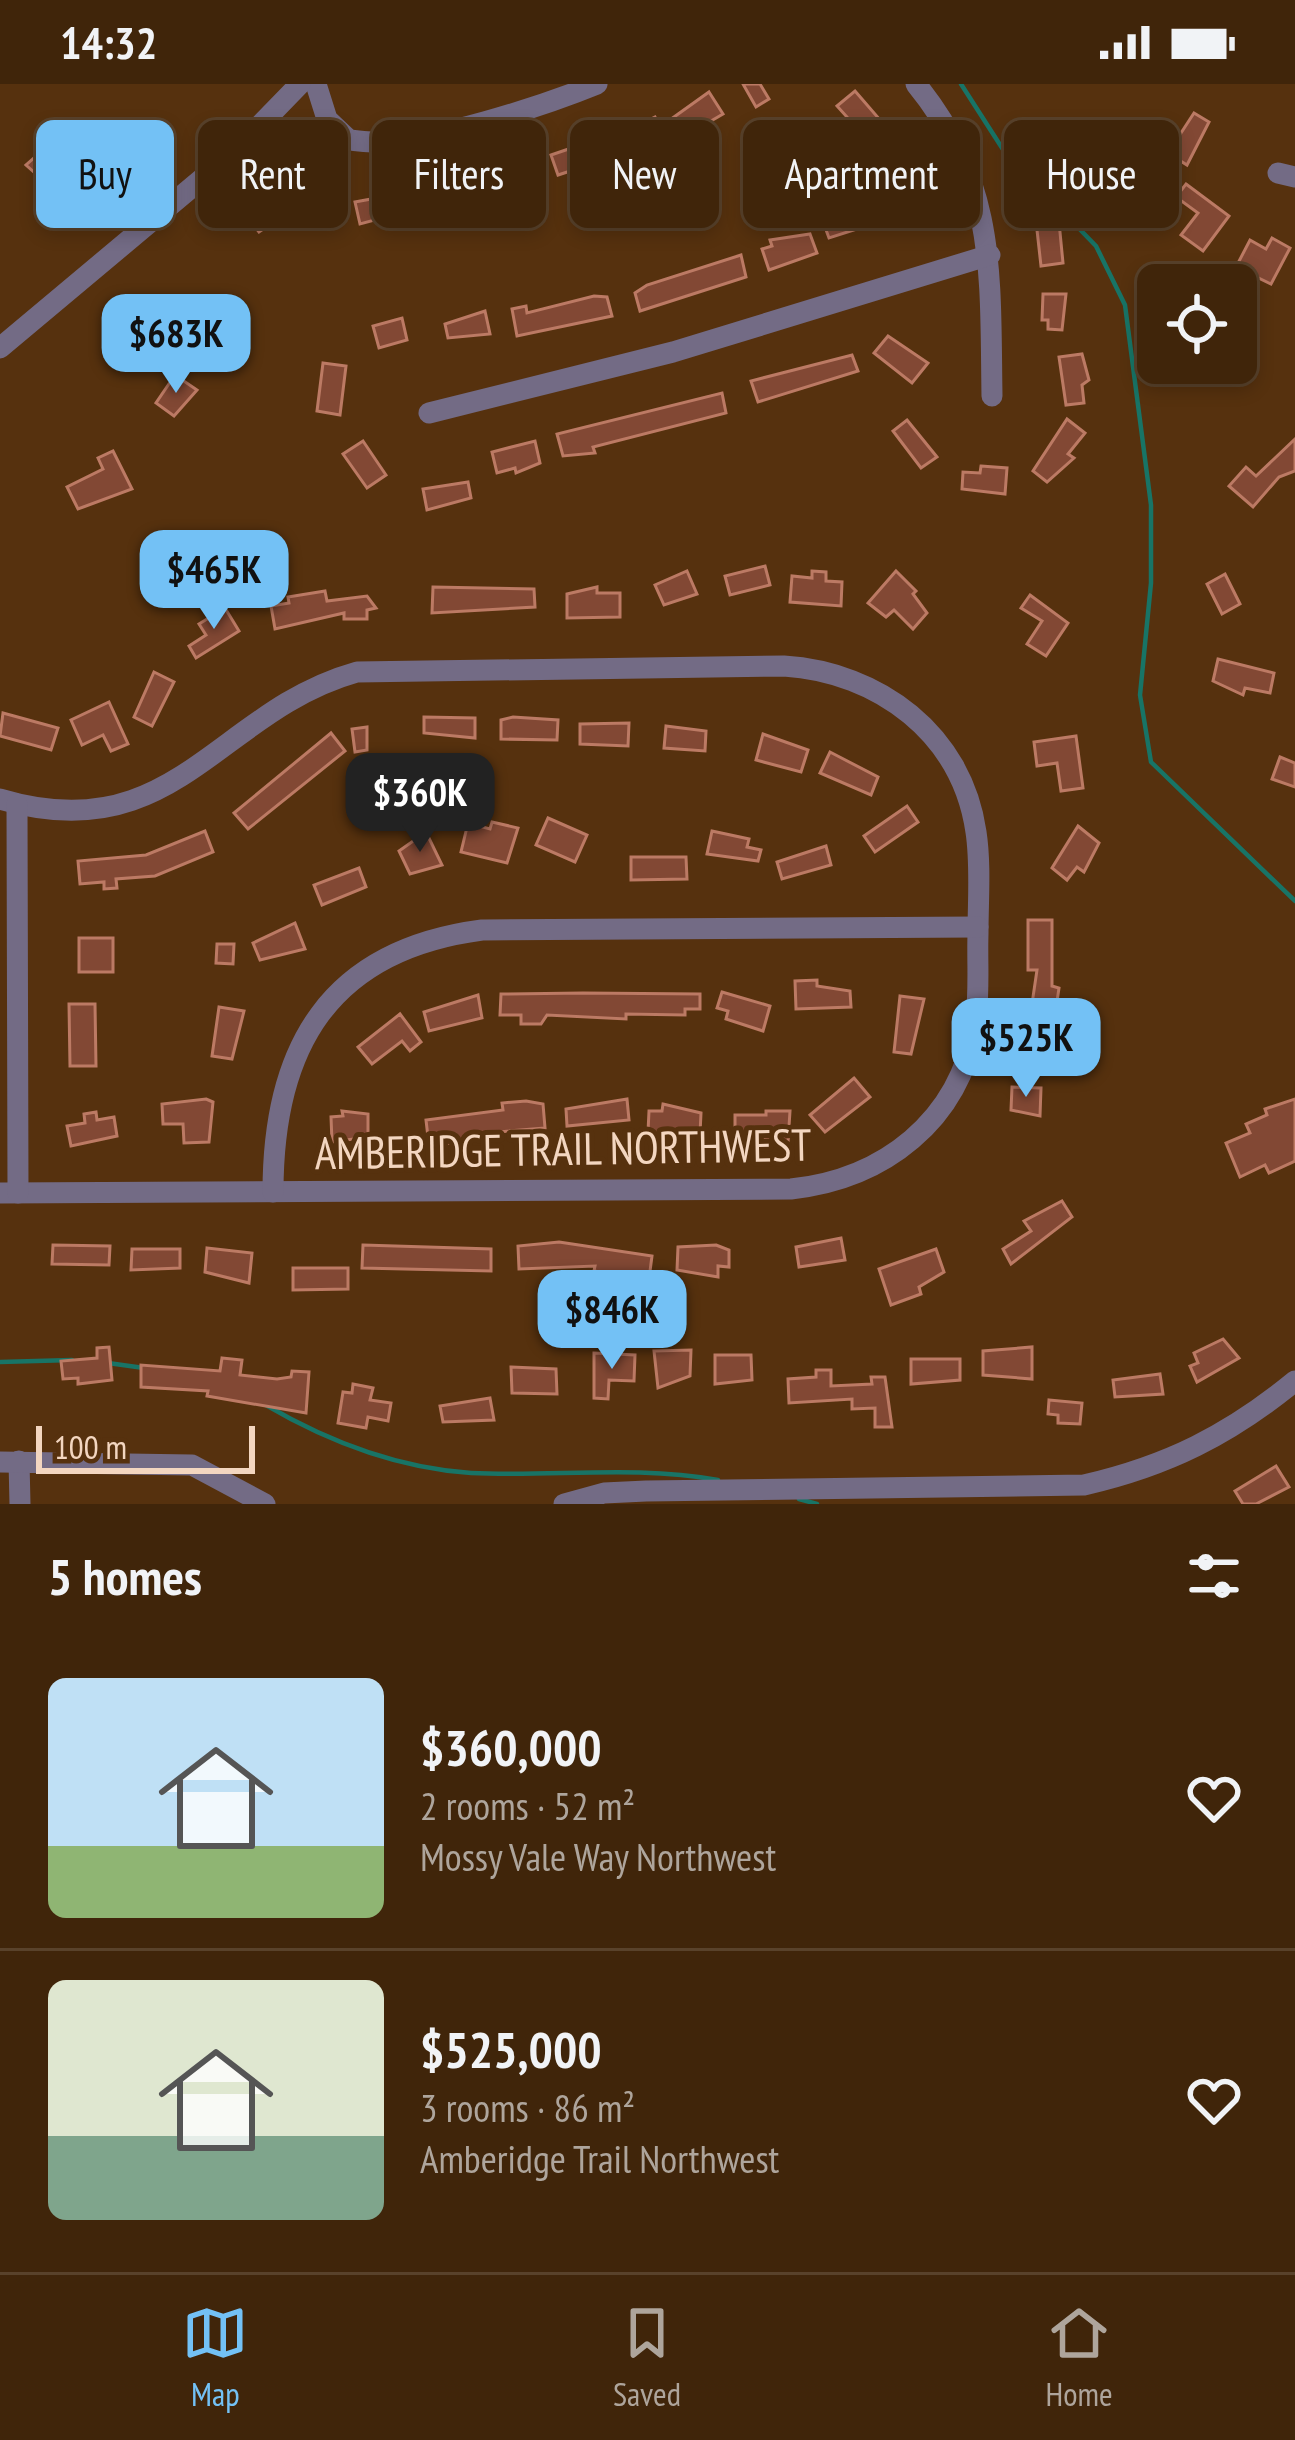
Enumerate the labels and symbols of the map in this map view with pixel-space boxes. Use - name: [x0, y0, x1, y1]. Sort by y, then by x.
- pin: $683K: [92, 294, 260, 396]
- pin: $465K: [130, 530, 298, 632]
- pin: $360K: [336, 753, 504, 855]
- pin: $525K: [942, 998, 1110, 1100]
- street label: AMBERIDGE TRAIL NORTHWEST: [314, 1115, 812, 1181]
- pin: $846K: [528, 1270, 696, 1372]
- scale bar: [36, 1420, 255, 1473]

